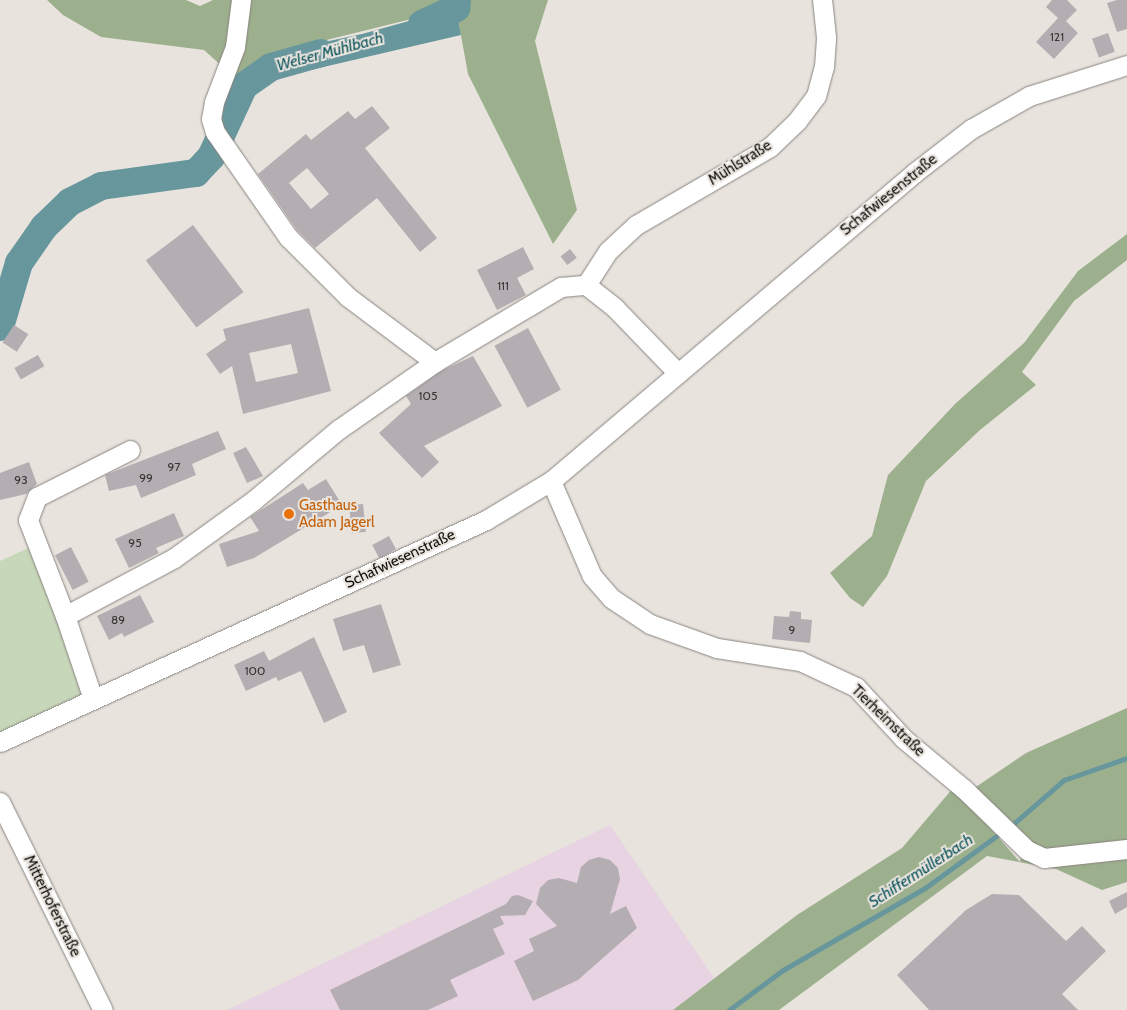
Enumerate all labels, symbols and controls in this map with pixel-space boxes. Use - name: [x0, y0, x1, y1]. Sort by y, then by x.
- water label: Welser Mühlbach: [275, 29, 385, 75]
- house number: 121: [1050, 30, 1064, 44]
- street label: Mühlstraße: [705, 137, 775, 189]
- street label: Schafwiesenstraße: [837, 151, 941, 239]
- house number: 111: [497, 279, 509, 293]
- house number: 105: [419, 389, 437, 403]
- house number: 97: [168, 460, 180, 474]
- house number: 99: [139, 471, 153, 485]
- house number: 93: [14, 473, 28, 487]
- place label: Gasthaus Adam Jagerl: [299, 496, 374, 531]
- marker: Gasthaus Adam Jagerl: [283, 508, 295, 520]
- street label: Schafwiesenstraße: [342, 526, 458, 592]
- house number: 95: [128, 536, 142, 550]
- house number: 89: [111, 613, 125, 627]
- house number: 9: [789, 623, 795, 637]
- house number: 100: [245, 664, 265, 678]
- street label: Tierheimstraße: [848, 682, 928, 760]
- water label: Schiffermüllerbach: [865, 830, 977, 912]
- street label: Mitterhoferstraße: [20, 852, 84, 960]

